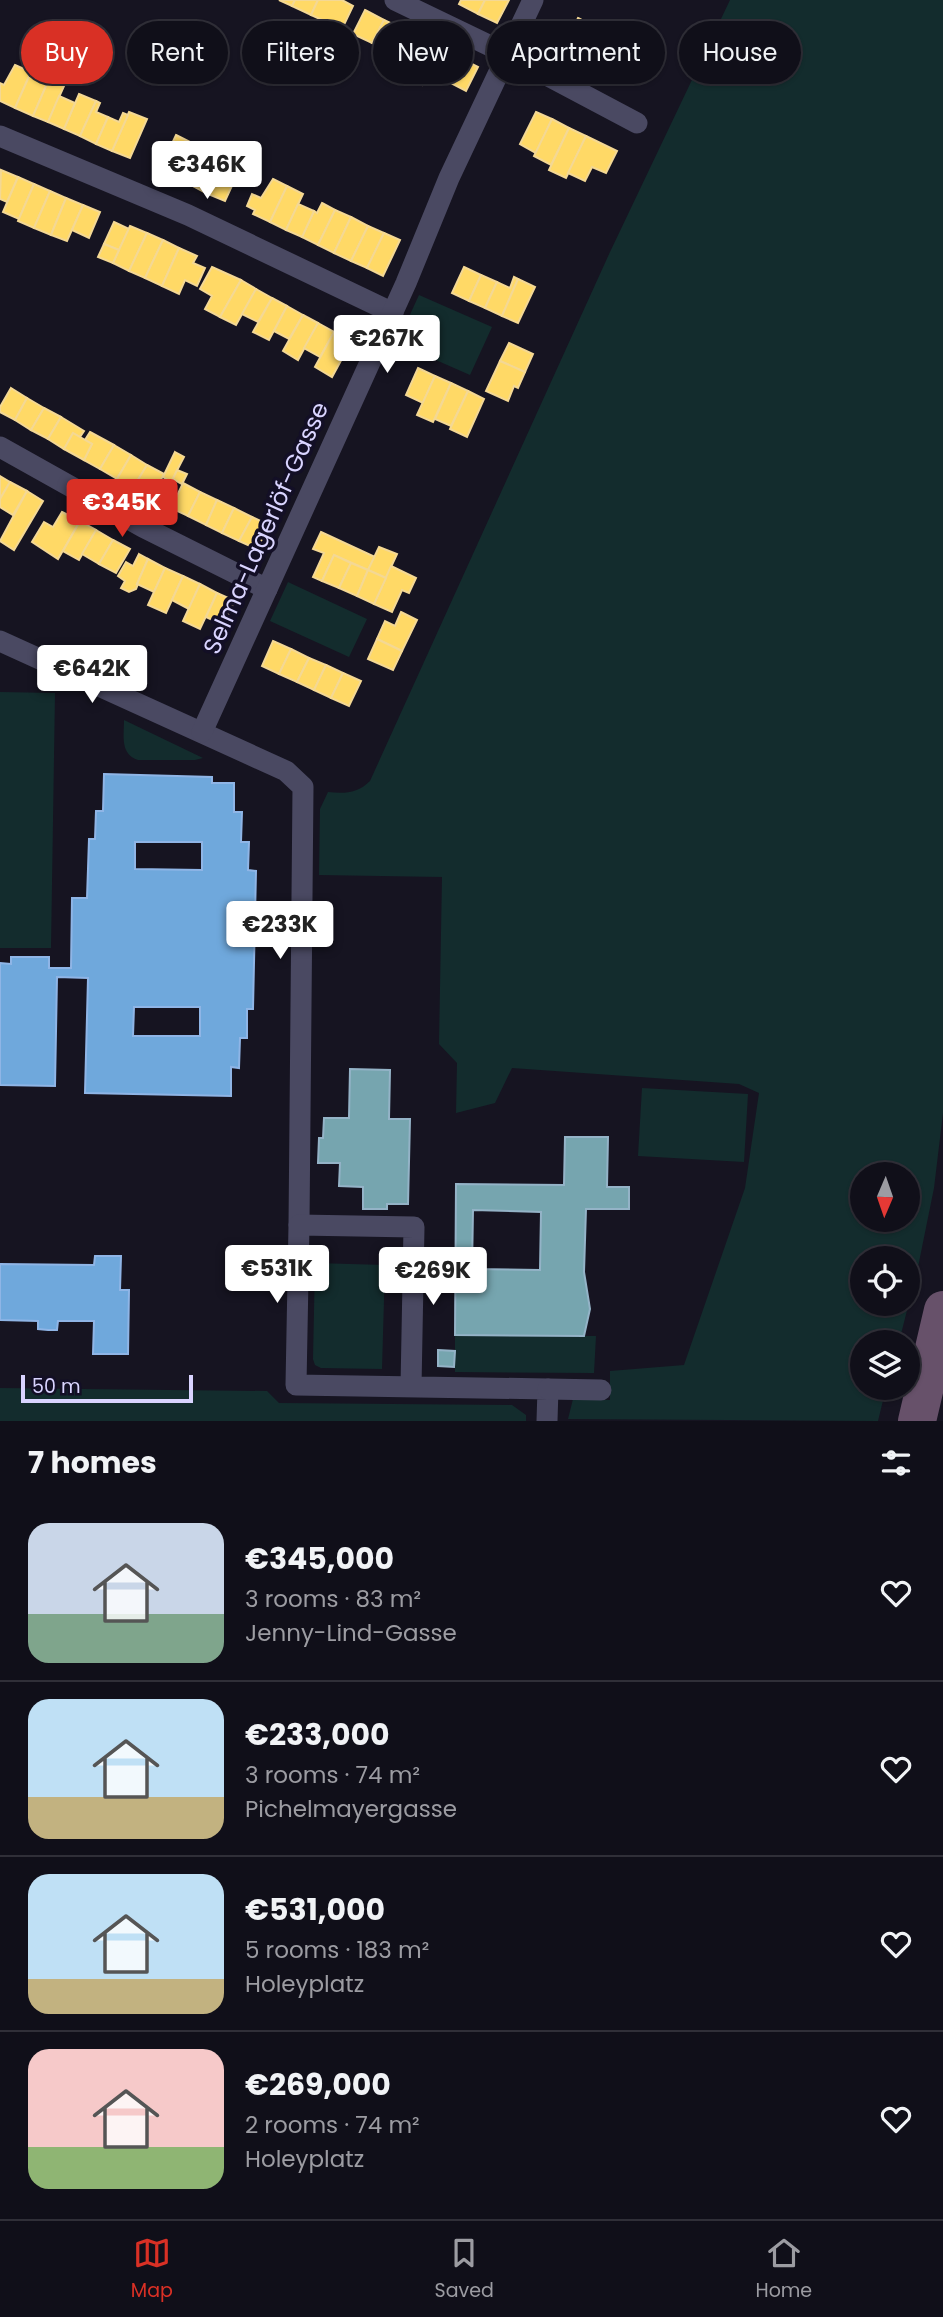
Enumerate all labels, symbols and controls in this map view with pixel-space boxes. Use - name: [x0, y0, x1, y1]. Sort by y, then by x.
- chip: Buy: [21, 21, 113, 84]
- chip: Rent: [127, 21, 228, 84]
- chip: Filters: [242, 21, 359, 84]
- chip: New: [373, 21, 473, 84]
- chip: Apartment: [487, 21, 665, 84]
- chip: House: [679, 21, 801, 84]
- pin: €346K: [158, 142, 256, 201]
- text: €346K: [168, 148, 246, 180]
- pin: €267K: [338, 316, 436, 375]
- text: €267K: [350, 322, 424, 354]
- street label: Selma-Lagerlöf-Gasse: [195, 396, 336, 659]
- pin: €345K: [73, 480, 171, 539]
- text: €345K: [83, 486, 161, 518]
- pin: €642K: [43, 646, 141, 705]
- text: €642K: [53, 652, 131, 684]
- pin: €233K: [231, 902, 329, 961]
- text: €233K: [242, 908, 318, 940]
- north arrow: [850, 1162, 920, 1232]
- map controls: [850, 1162, 920, 1400]
- pin: €531K: [228, 1246, 326, 1305]
- button: locate: [850, 1246, 920, 1316]
- pin: €269K: [384, 1248, 482, 1307]
- text: €531K: [241, 1252, 313, 1284]
- text: €269K: [395, 1254, 471, 1286]
- button: layers: [850, 1330, 920, 1400]
- scale bar: [21, 1372, 192, 1404]
- text: 50 m: [32, 1373, 81, 1400]
- text: 7 homes: [28, 1441, 157, 1484]
- icon: filters: [877, 1444, 915, 1482]
- text: €345,000: [245, 1537, 394, 1580]
- icon: home: [84, 1551, 168, 1635]
- icon: heart: [877, 1574, 915, 1612]
- text: 3 rooms · 83 m²: [245, 1583, 421, 1615]
- text: Jenny-Lind-Gasse: [245, 1617, 457, 1649]
- text: €233,000: [245, 1713, 390, 1756]
- icon: home: [84, 1727, 168, 1811]
- icon: heart: [877, 1750, 915, 1788]
- text: 3 rooms · 74 m²: [245, 1759, 420, 1791]
- text: Pichelmayergasse: [245, 1793, 457, 1825]
- text: €531,000: [245, 1888, 385, 1931]
- icon: home: [84, 1902, 168, 1986]
- icon: heart: [877, 1925, 915, 1963]
- text: 5 rooms · 183 m²: [245, 1934, 429, 1966]
- text: Holeyplatz: [245, 1968, 364, 2000]
- text: €269,000: [245, 2063, 391, 2106]
- icon: home: [84, 2077, 168, 2161]
- icon: heart: [877, 2100, 915, 2138]
- text: 2 rooms · 74 m²: [245, 2109, 420, 2141]
- text: Holeyplatz: [245, 2143, 364, 2175]
- tab: Map: [131, 2234, 173, 2305]
- tab: Saved: [435, 2234, 494, 2305]
- tab: Home: [755, 2234, 812, 2305]

